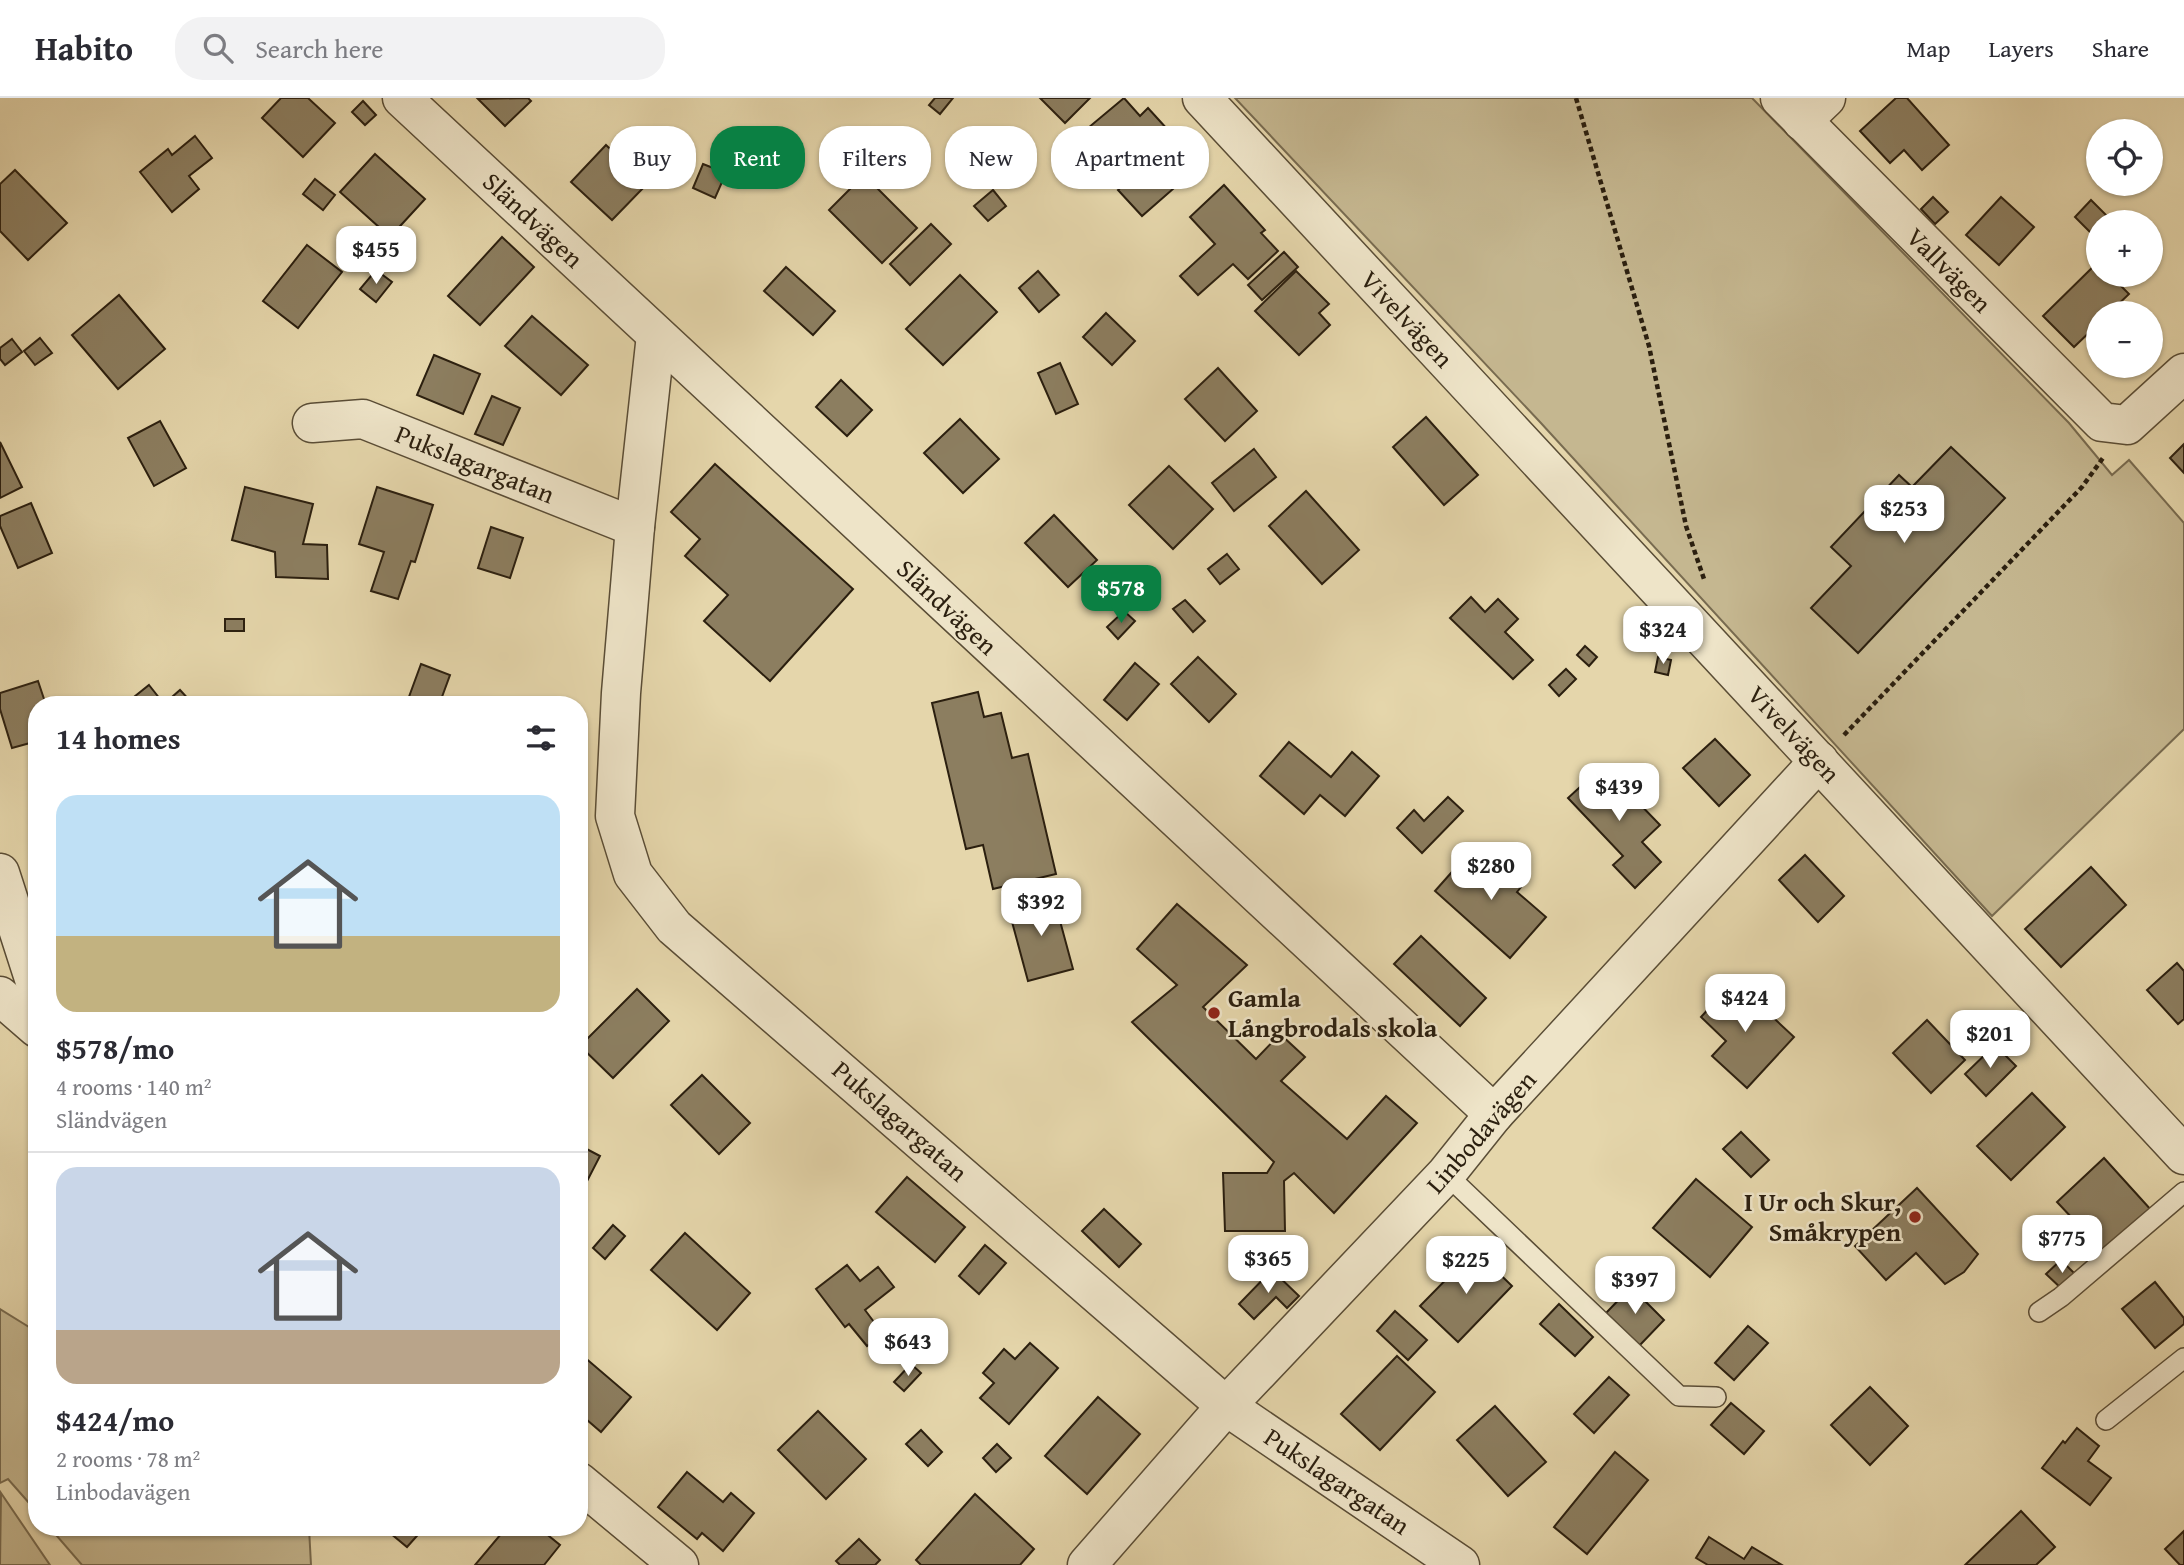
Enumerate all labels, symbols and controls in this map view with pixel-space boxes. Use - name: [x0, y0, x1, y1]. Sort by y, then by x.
- search box: [175, 17, 665, 80]
- text: Habito: [35, 24, 133, 72]
- icon: search: [199, 29, 237, 67]
- text: Search here: [255, 29, 383, 68]
- text: Map: [1907, 31, 1950, 66]
- text: Layers: [1988, 31, 2054, 66]
- text: Share: [2092, 31, 2149, 66]
- map controls: [2086, 119, 2163, 378]
- button: locate: [2086, 119, 2163, 196]
- chip: Buy: [609, 126, 696, 189]
- chip: Rent: [710, 126, 805, 189]
- chip: Filters: [819, 126, 931, 189]
- chip: New: [945, 126, 1037, 189]
- chip: Apartment: [1051, 126, 1209, 189]
- street label: Sländvägen: [474, 162, 593, 277]
- button: +: [2086, 210, 2163, 287]
- street label: Vallvägen: [1898, 218, 2001, 322]
- pin: $455: [335, 226, 417, 286]
- text: $455: [352, 232, 400, 265]
- street label: Vivelvägen: [1352, 261, 1463, 377]
- button: −: [2086, 301, 2163, 378]
- street label: Pukslagargatan: [390, 414, 561, 513]
- pin: $253: [1863, 486, 1945, 545]
- text: $253: [1880, 491, 1928, 524]
- street label: Sländvägen: [888, 549, 1007, 664]
- pin: $578: [1080, 566, 1162, 625]
- text: $578: [1097, 571, 1145, 604]
- pin: $324: [1622, 606, 1704, 666]
- text: $324: [1639, 612, 1687, 645]
- street label: Vivelvägen: [1739, 676, 1850, 792]
- text: 14 homes: [56, 716, 181, 760]
- icon: filters: [522, 719, 560, 757]
- pin: $439: [1578, 764, 1660, 823]
- text: $439: [1595, 769, 1643, 802]
- icon: home: [245, 841, 371, 967]
- pin: $280: [1450, 842, 1532, 902]
- text: $280: [1467, 848, 1515, 881]
- pin: $392: [1000, 878, 1082, 938]
- text: $392: [1017, 884, 1065, 917]
- pin: $424: [1704, 974, 1786, 1034]
- place label: Gamla Långbrodals skola: [1228, 978, 1438, 1047]
- text: $424: [1721, 980, 1769, 1013]
- marker: Gamla Långbrodals skola: [1206, 1005, 1222, 1021]
- pin: $201: [1949, 1010, 2031, 1070]
- text: $201: [1966, 1016, 2014, 1049]
- text: $578/mo: [56, 1026, 174, 1070]
- street label: Pukslagargatan: [824, 1051, 977, 1191]
- street label: Linbodavägen: [1416, 1061, 1545, 1202]
- text: 4 rooms · 140 m²: [56, 1070, 211, 1103]
- text: Sländvägen: [56, 1103, 167, 1136]
- place label: I Ur och Skur, Småkrypen: [1744, 1182, 1902, 1251]
- marker: I Ur och Skur, Småkrypen: [1907, 1209, 1923, 1225]
- icon: home: [245, 1213, 371, 1339]
- pin: $775: [2021, 1216, 2103, 1275]
- text: $775: [2038, 1221, 2086, 1254]
- pin: $365: [1227, 1236, 1309, 1295]
- pin: $225: [1425, 1236, 1507, 1296]
- text: $365: [1244, 1241, 1292, 1274]
- text: $225: [1442, 1242, 1490, 1275]
- pin: $397: [1594, 1256, 1676, 1316]
- text: $397: [1611, 1262, 1659, 1295]
- pin: $643: [867, 1318, 949, 1378]
- text: $643: [884, 1324, 932, 1357]
- text: $424/mo: [56, 1398, 174, 1442]
- street label: Pukslagargatan: [1257, 1417, 1418, 1544]
- text: 2 rooms · 78 m²: [56, 1442, 200, 1475]
- text: Linbodavägen: [56, 1475, 191, 1508]

